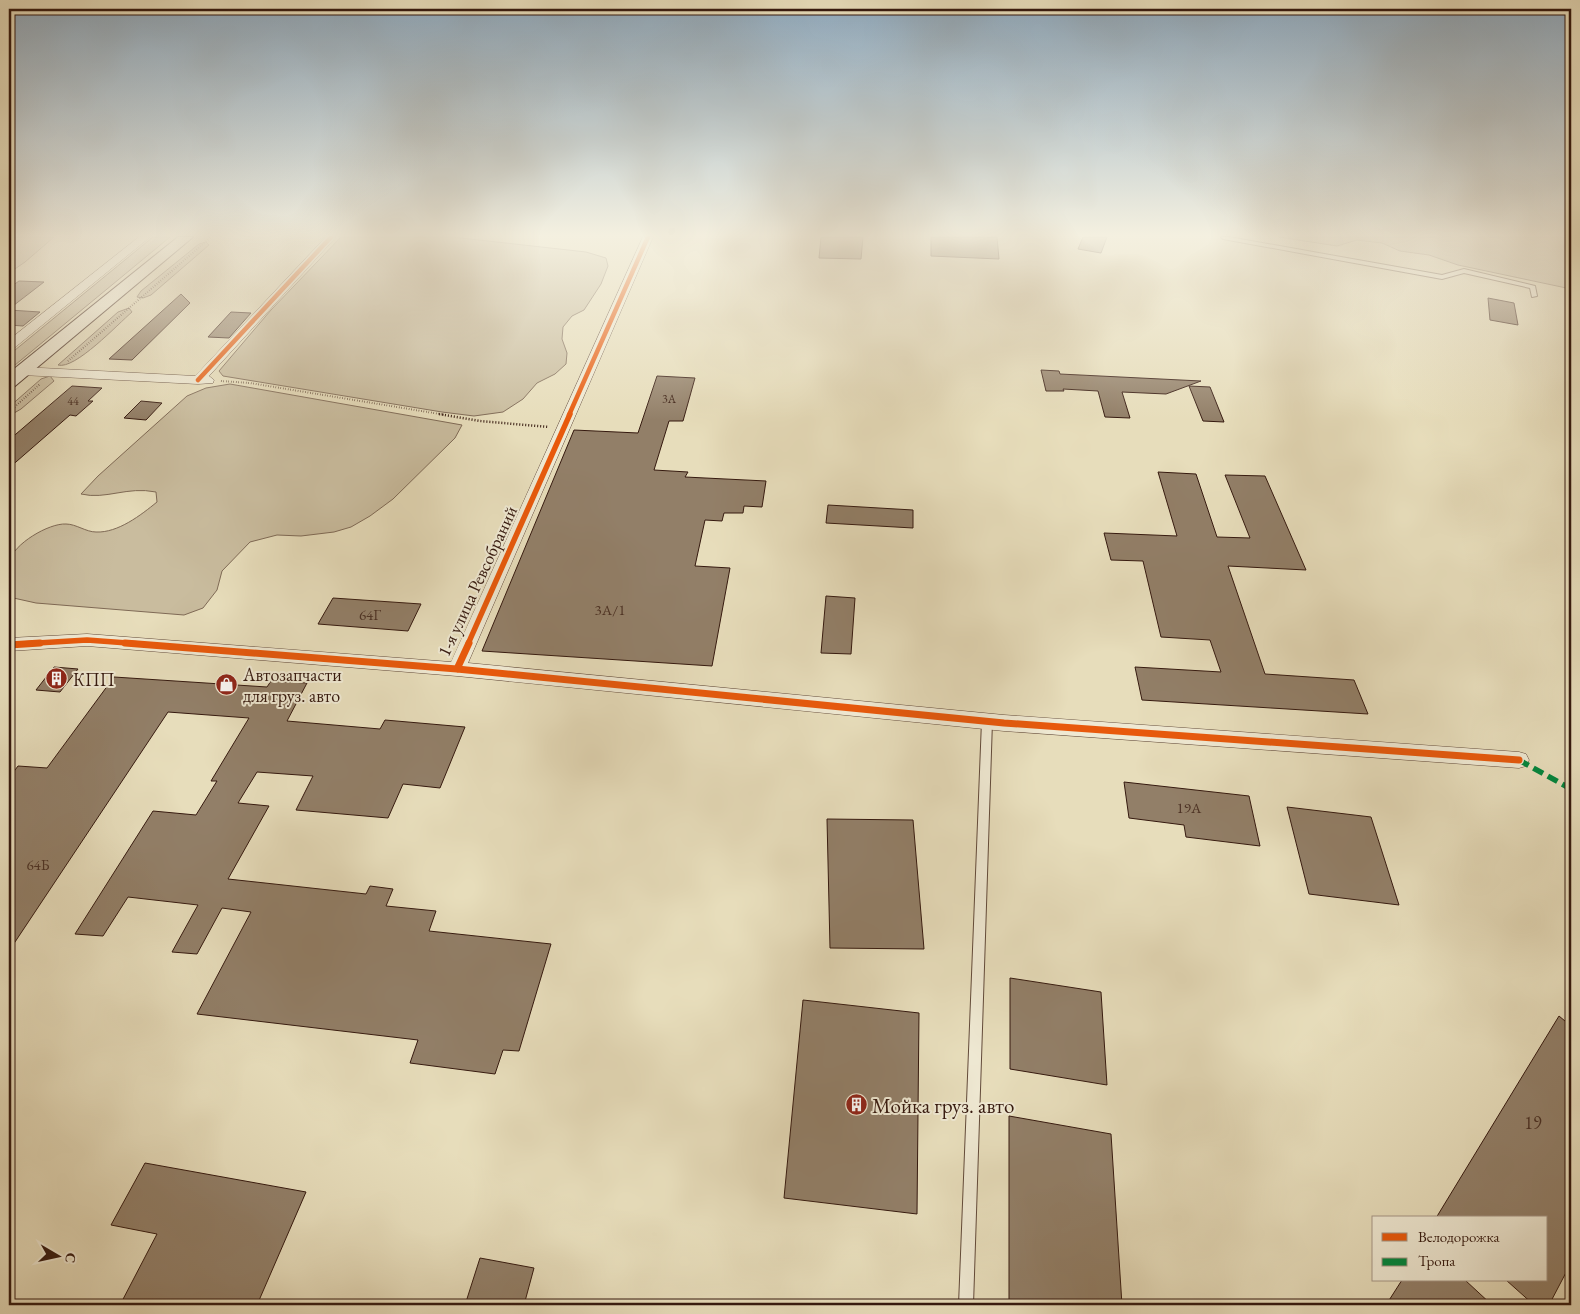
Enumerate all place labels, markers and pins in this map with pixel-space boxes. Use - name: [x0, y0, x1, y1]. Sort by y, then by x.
- place label: Автозапчасти для груз. авто: [242, 663, 342, 707]
- building icon: КПП: [45, 667, 69, 691]
- place label: КПП: [73, 668, 115, 691]
- shop icon: Автозапчасти для груз. авто: [215, 672, 239, 696]
- place label: Мойка груз. авто: [872, 1092, 1014, 1119]
- building icon: Мойка груз. авто: [844, 1093, 868, 1117]

